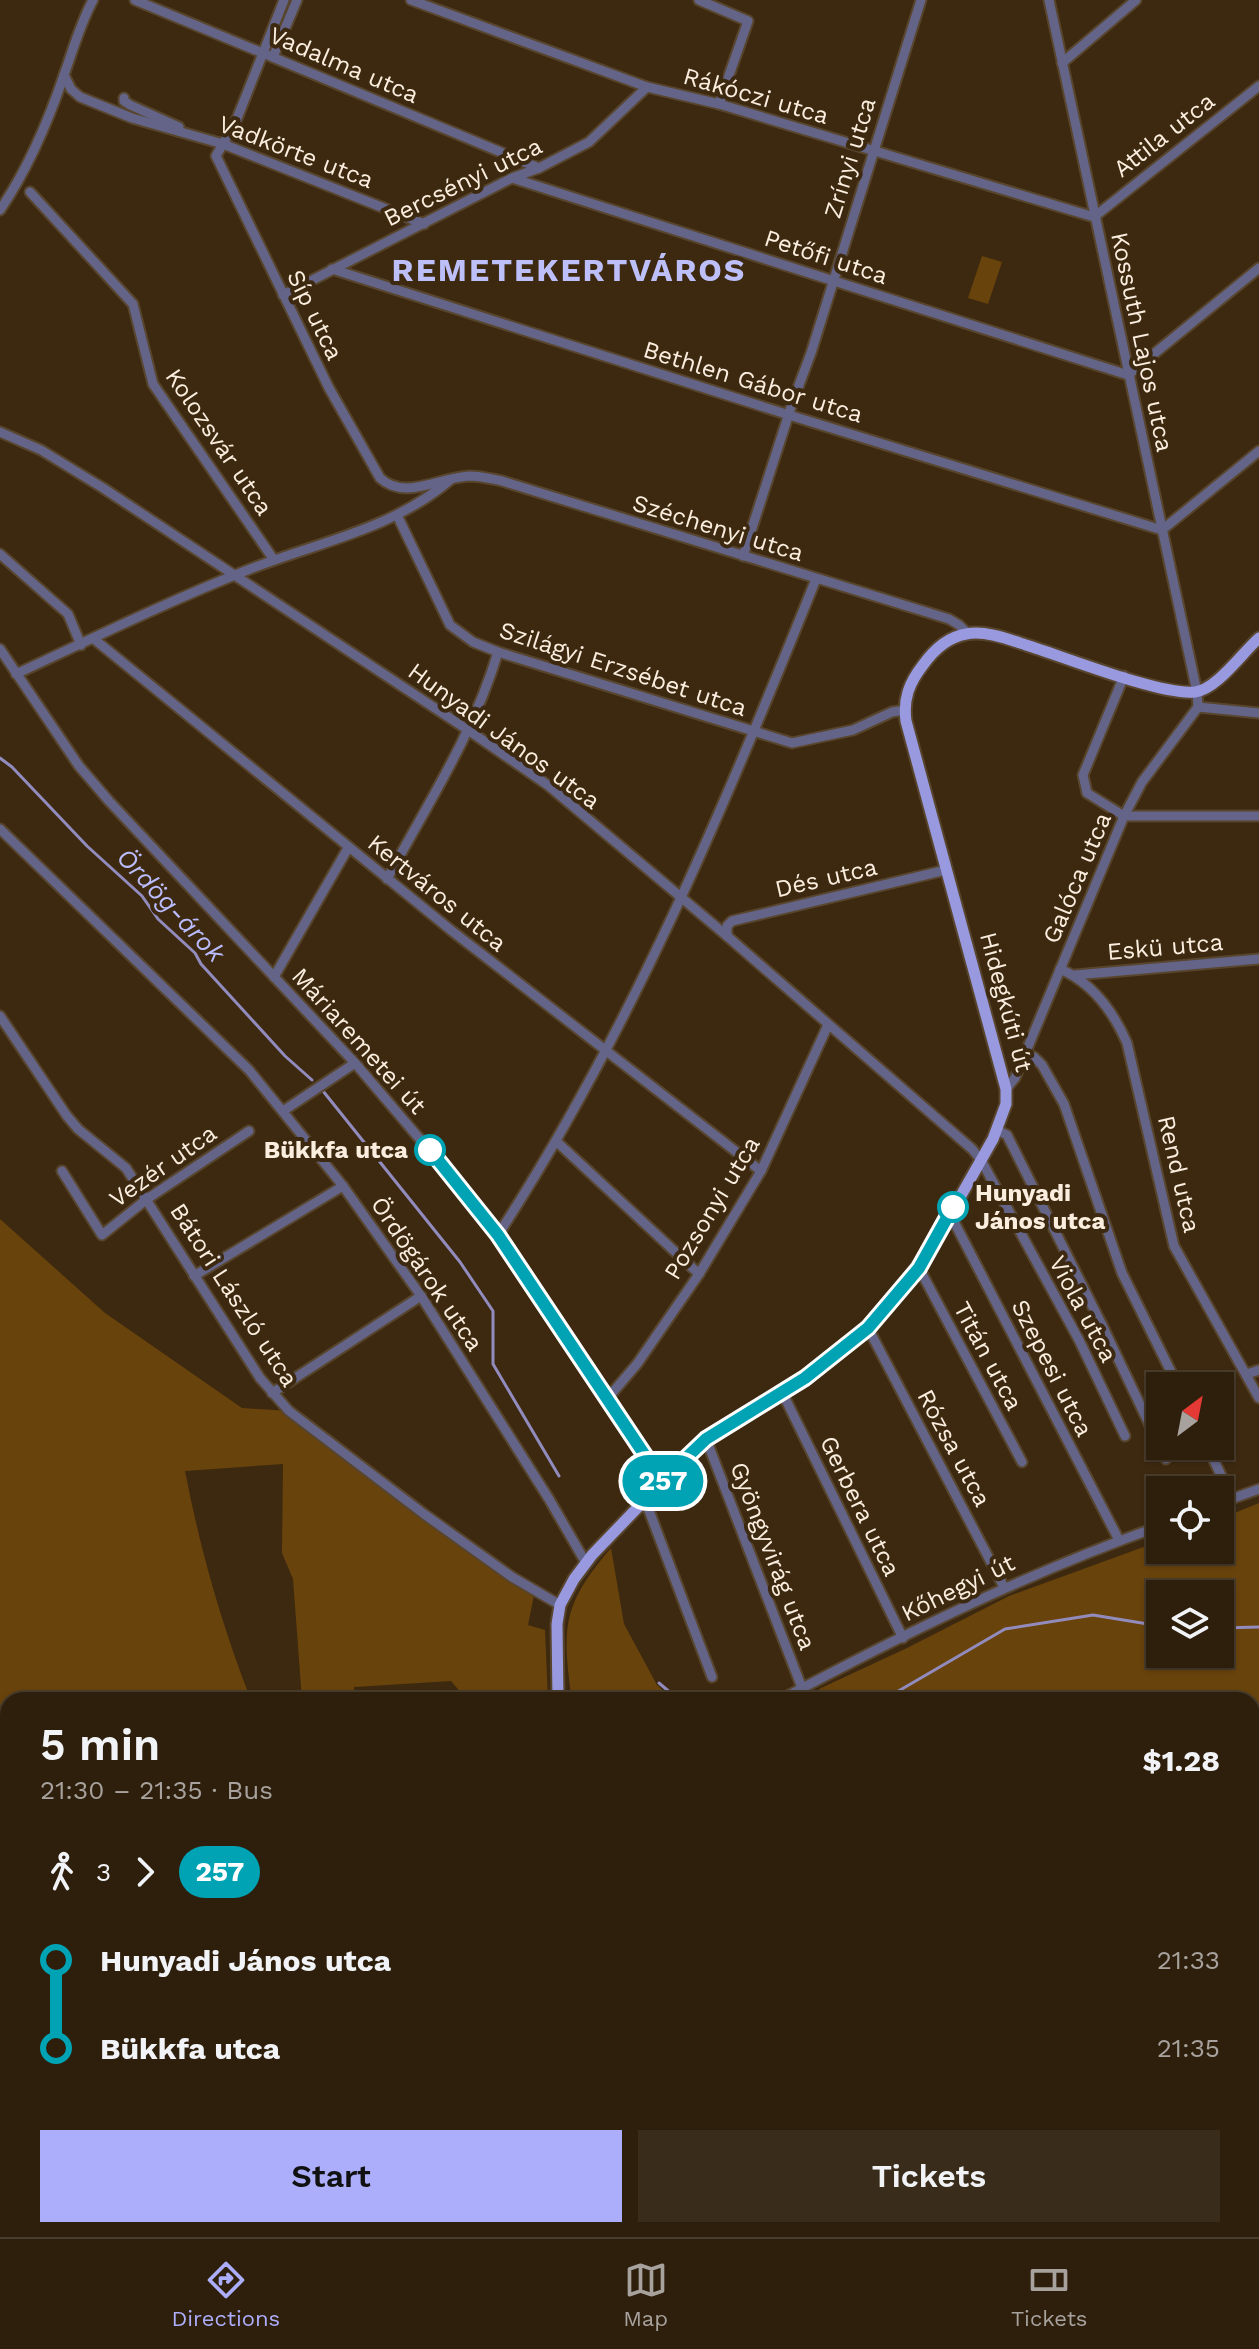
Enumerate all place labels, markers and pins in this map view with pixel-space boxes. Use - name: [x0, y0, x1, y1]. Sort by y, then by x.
- marker: Bükkfa utca: [415, 1135, 445, 1165]
- place label: Bükkfa utca: [264, 1136, 408, 1164]
- place label: Hunyadi János utca: [975, 1179, 1105, 1235]
- marker: Hunyadi János utca: [938, 1192, 968, 1222]

